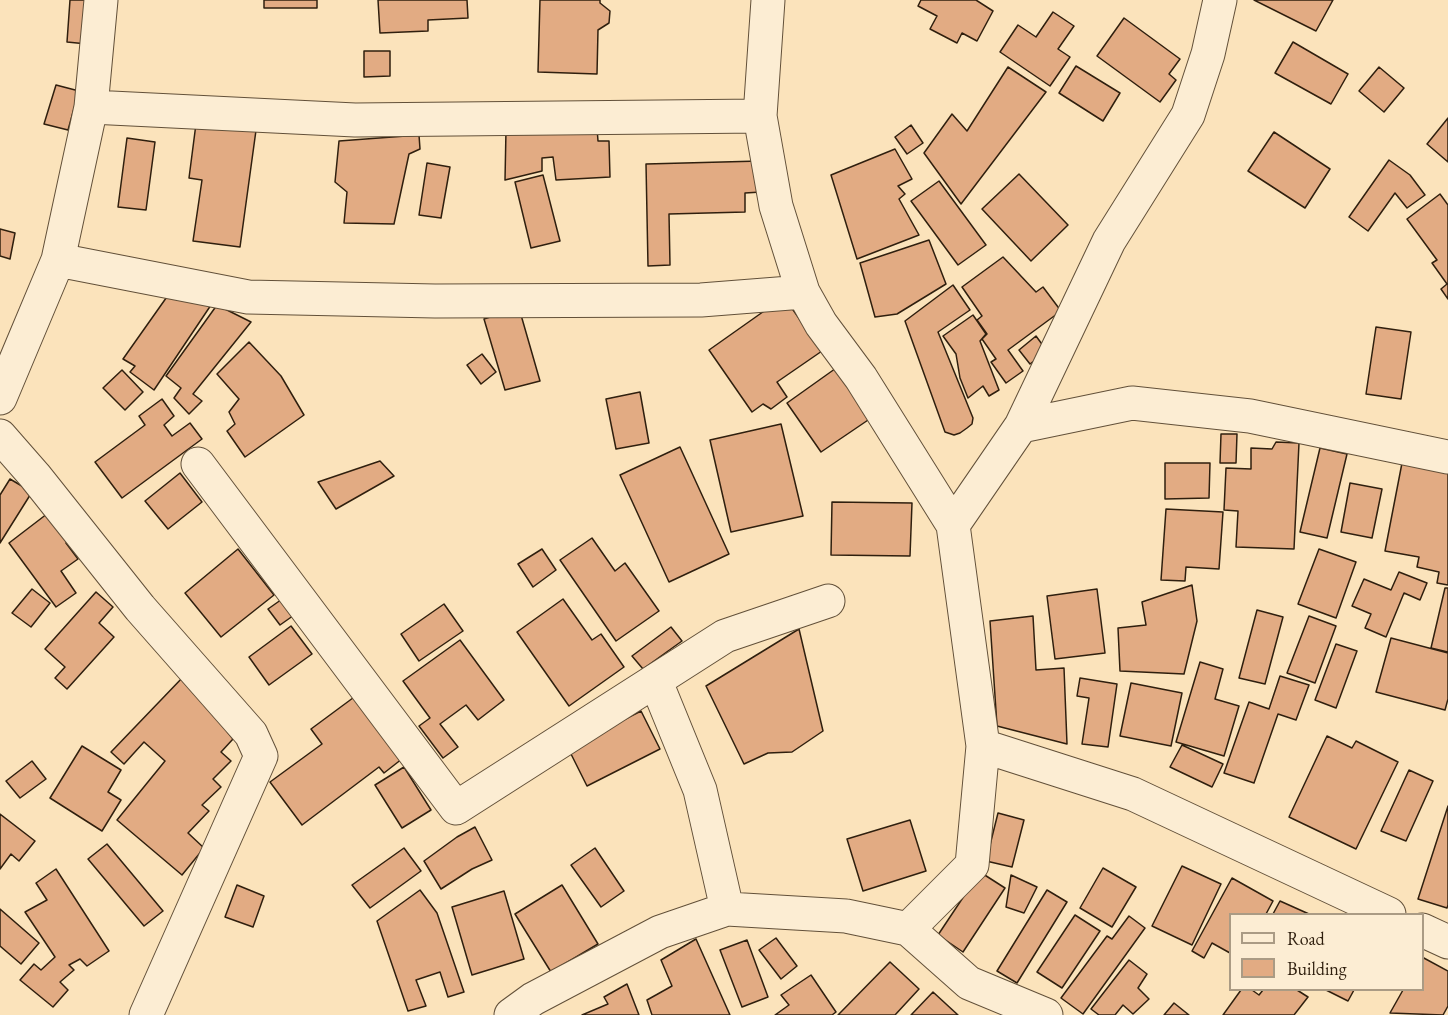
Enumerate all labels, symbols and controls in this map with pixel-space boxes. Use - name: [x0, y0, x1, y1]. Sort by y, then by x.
- legend: [1229, 913, 1424, 991]
- text: Road: [1287, 927, 1325, 950]
- text: Building: [1287, 957, 1347, 980]

